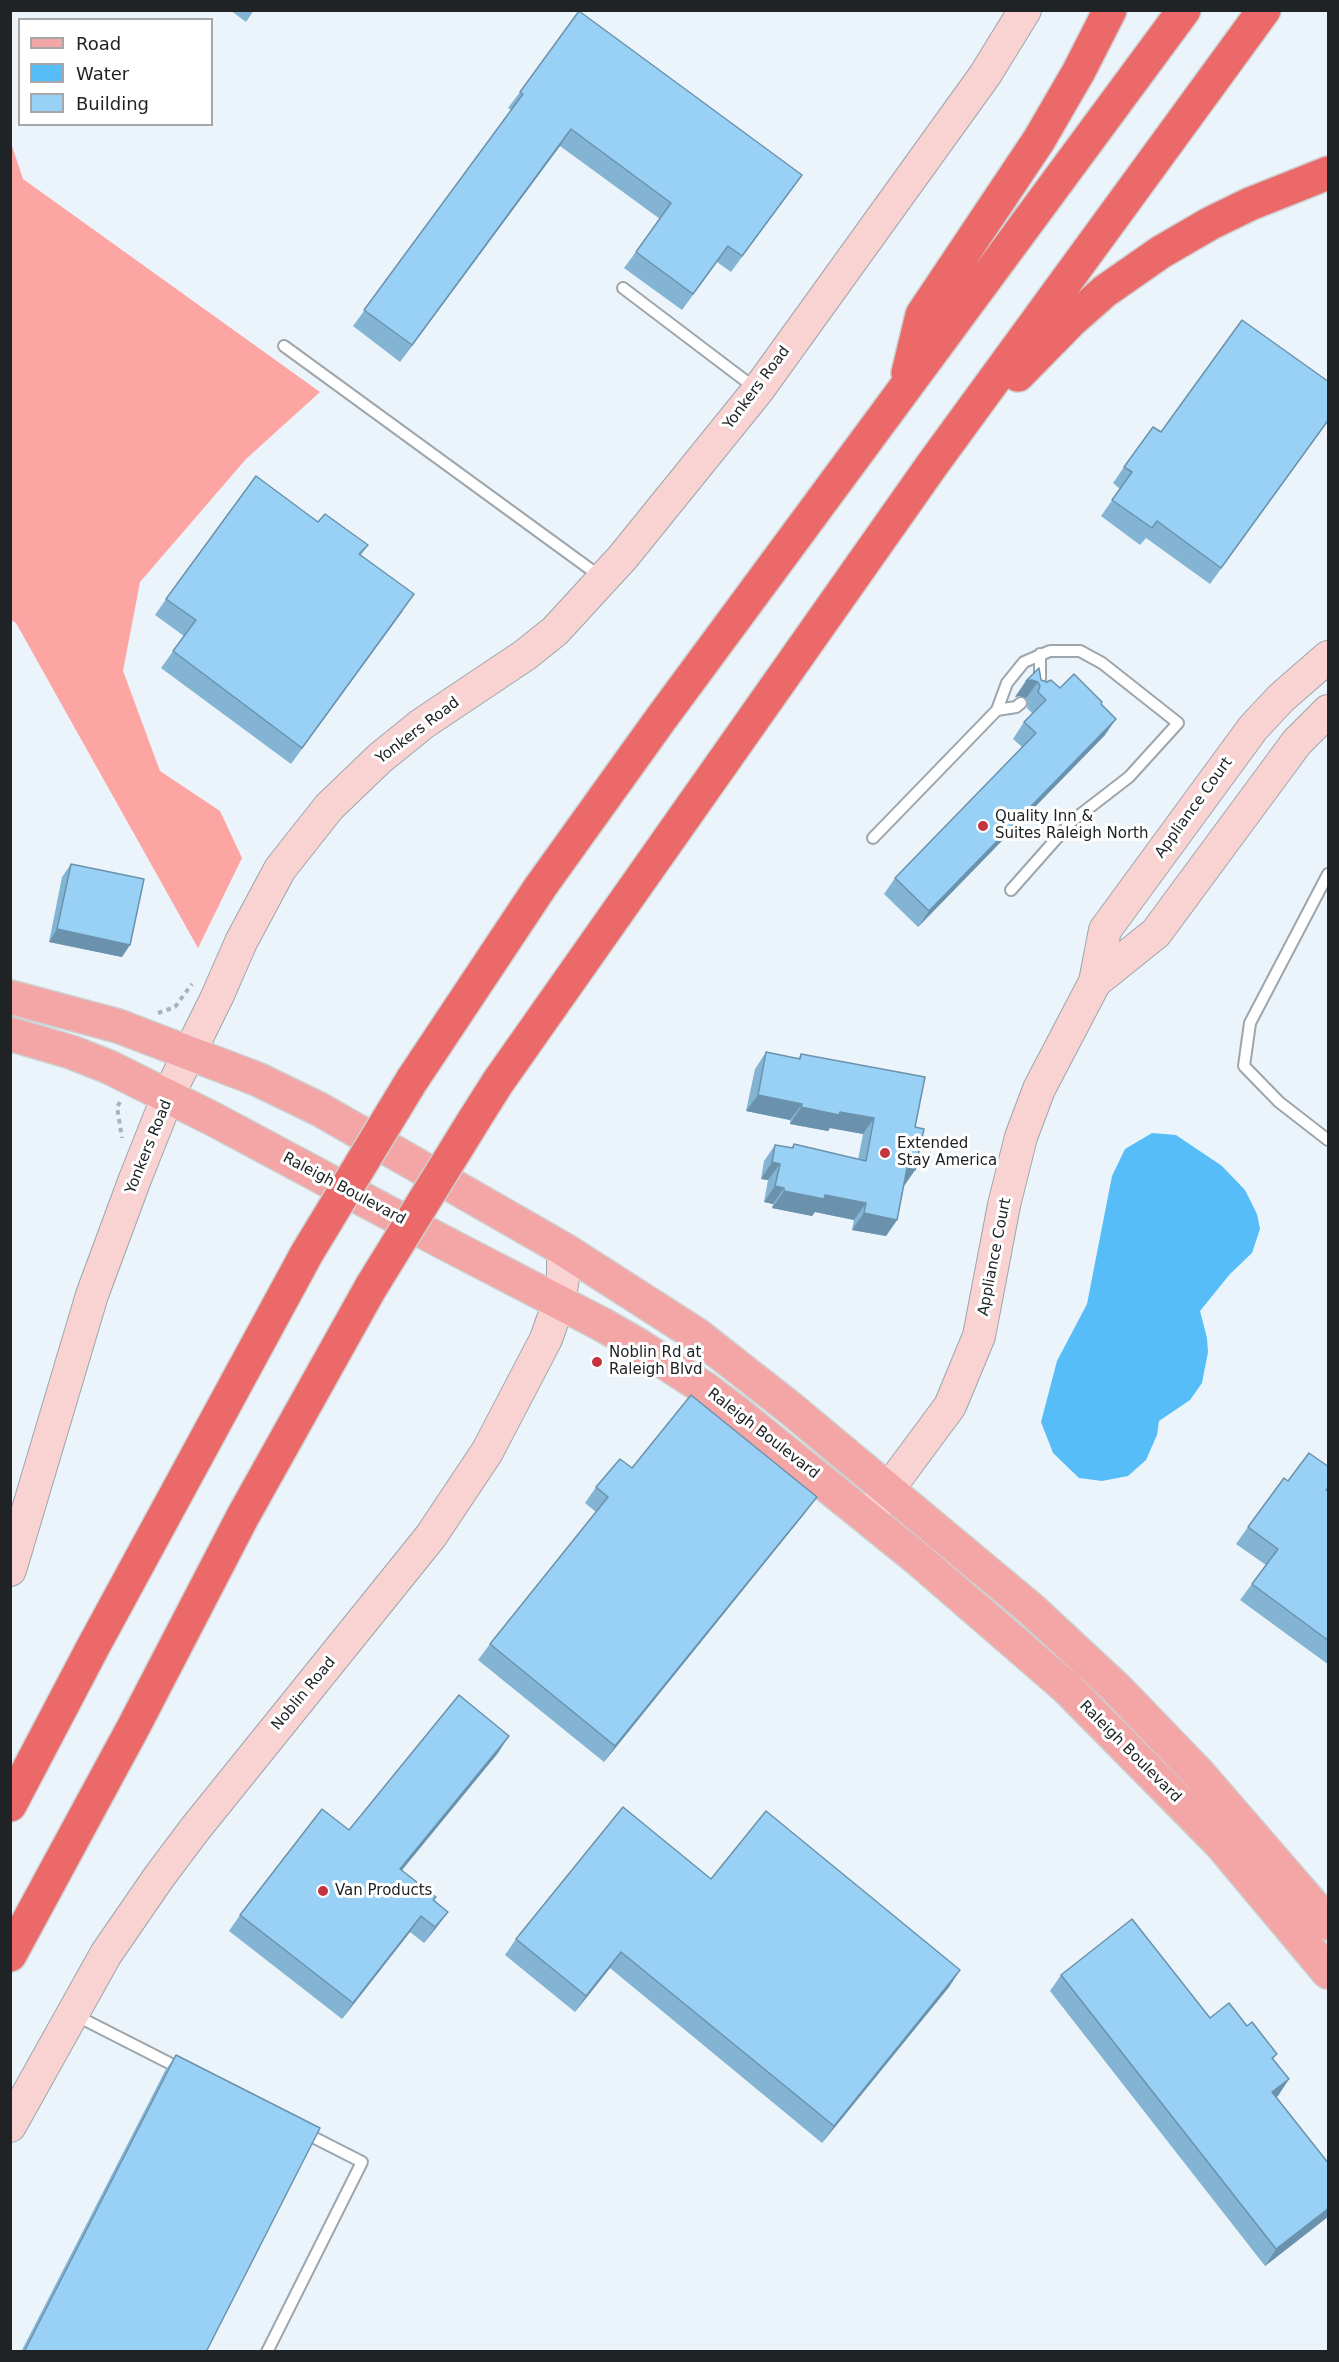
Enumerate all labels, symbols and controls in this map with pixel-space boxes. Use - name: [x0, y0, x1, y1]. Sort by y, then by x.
- legend: [18, 18, 213, 126]
- text: Road: [76, 33, 121, 54]
- text: Water: [76, 63, 129, 84]
- text: Building: [76, 93, 149, 114]
- street label: Yonkers Road: [720, 343, 794, 433]
- street label: Yonkers Road: [373, 694, 463, 768]
- street label: Appliance Court: [1152, 754, 1236, 862]
- place label: Quality Inn & Suites Raleigh North: [995, 808, 1148, 843]
- marker: Quality Inn & Suites Raleigh North: [976, 819, 990, 833]
- street label: Yonkers Road: [122, 1097, 176, 1197]
- place label: Extended Stay America: [897, 1135, 997, 1170]
- marker: Extended Stay America: [878, 1146, 892, 1160]
- street label: Raleigh Boulevard: [280, 1149, 408, 1229]
- street label: Appliance Court: [975, 1196, 1015, 1318]
- place label: Noblin Rd at Raleigh Blvd: [609, 1344, 703, 1379]
- marker: Noblin Rd at Raleigh Blvd: [590, 1355, 604, 1369]
- street label: Raleigh Boulevard: [704, 1385, 822, 1483]
- street label: Noblin Road: [268, 1654, 340, 1734]
- street label: Raleigh Boulevard: [1075, 1697, 1185, 1807]
- place label: Van Products: [335, 1882, 432, 1900]
- marker: Van Products: [316, 1884, 330, 1898]

